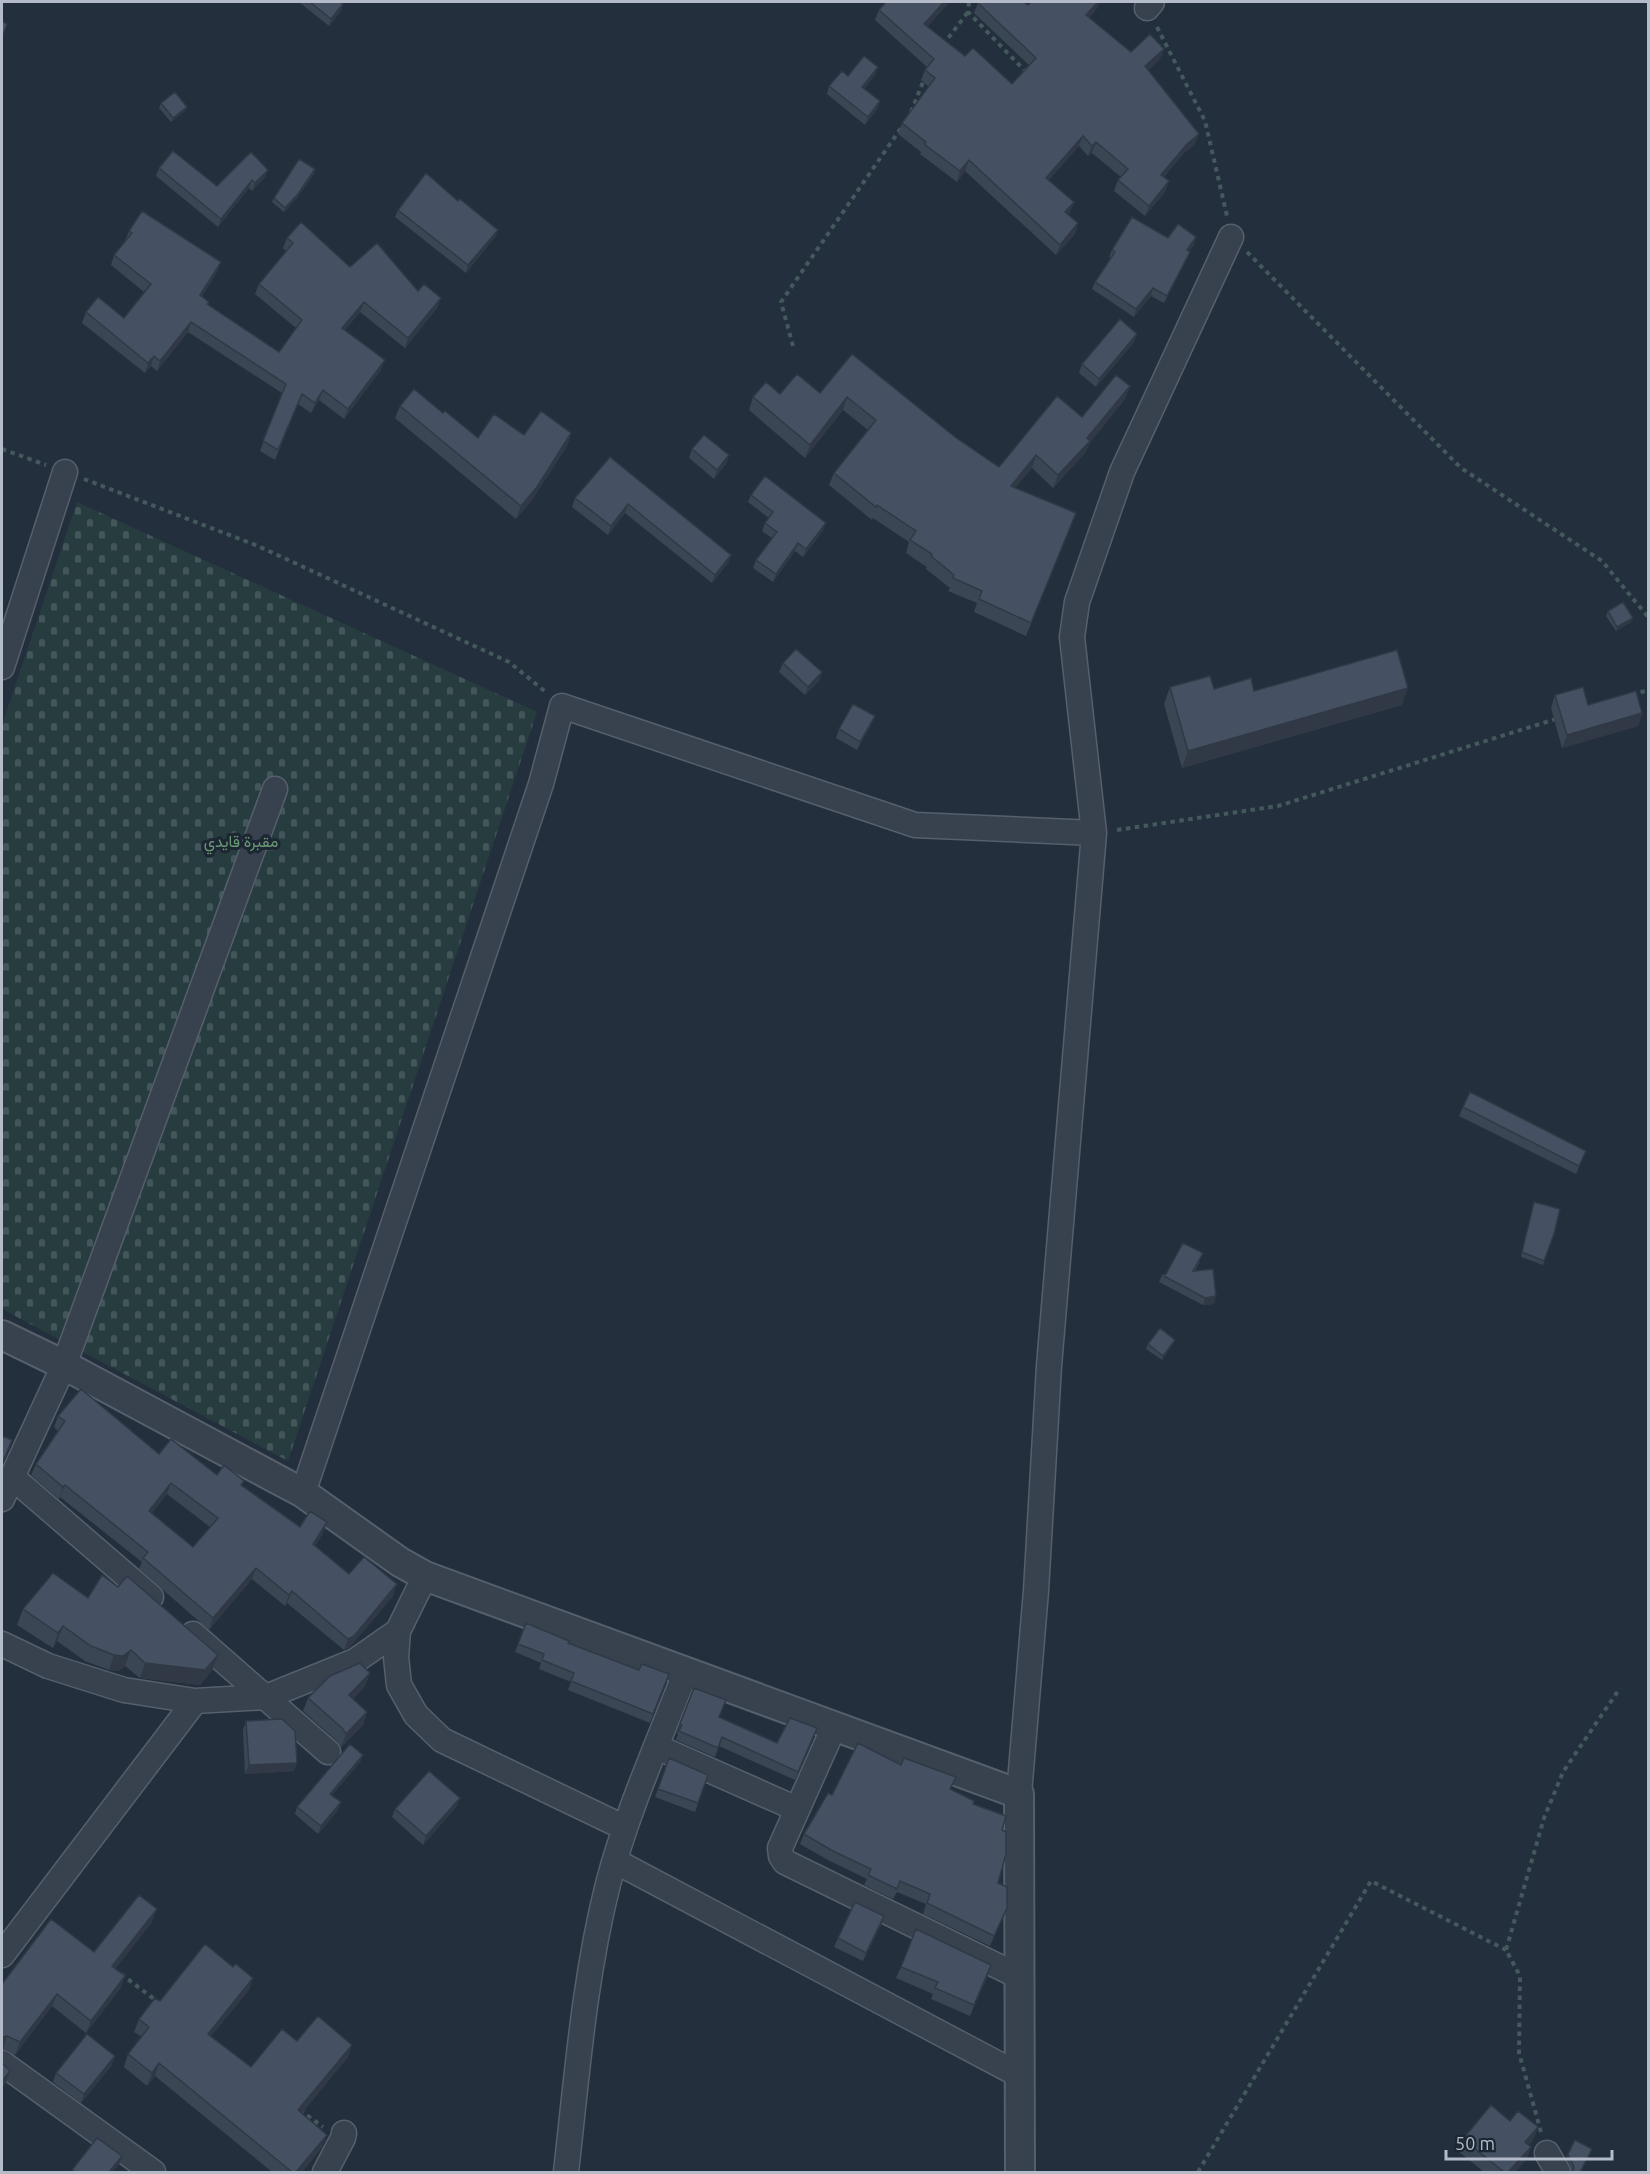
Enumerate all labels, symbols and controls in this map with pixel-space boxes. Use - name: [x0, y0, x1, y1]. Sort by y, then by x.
- park label: مقبرة قايدي: [204, 832, 278, 855]
- scale bar: [1446, 2123, 1612, 2161]
- text: 50 m: [1455, 2133, 1495, 2153]

